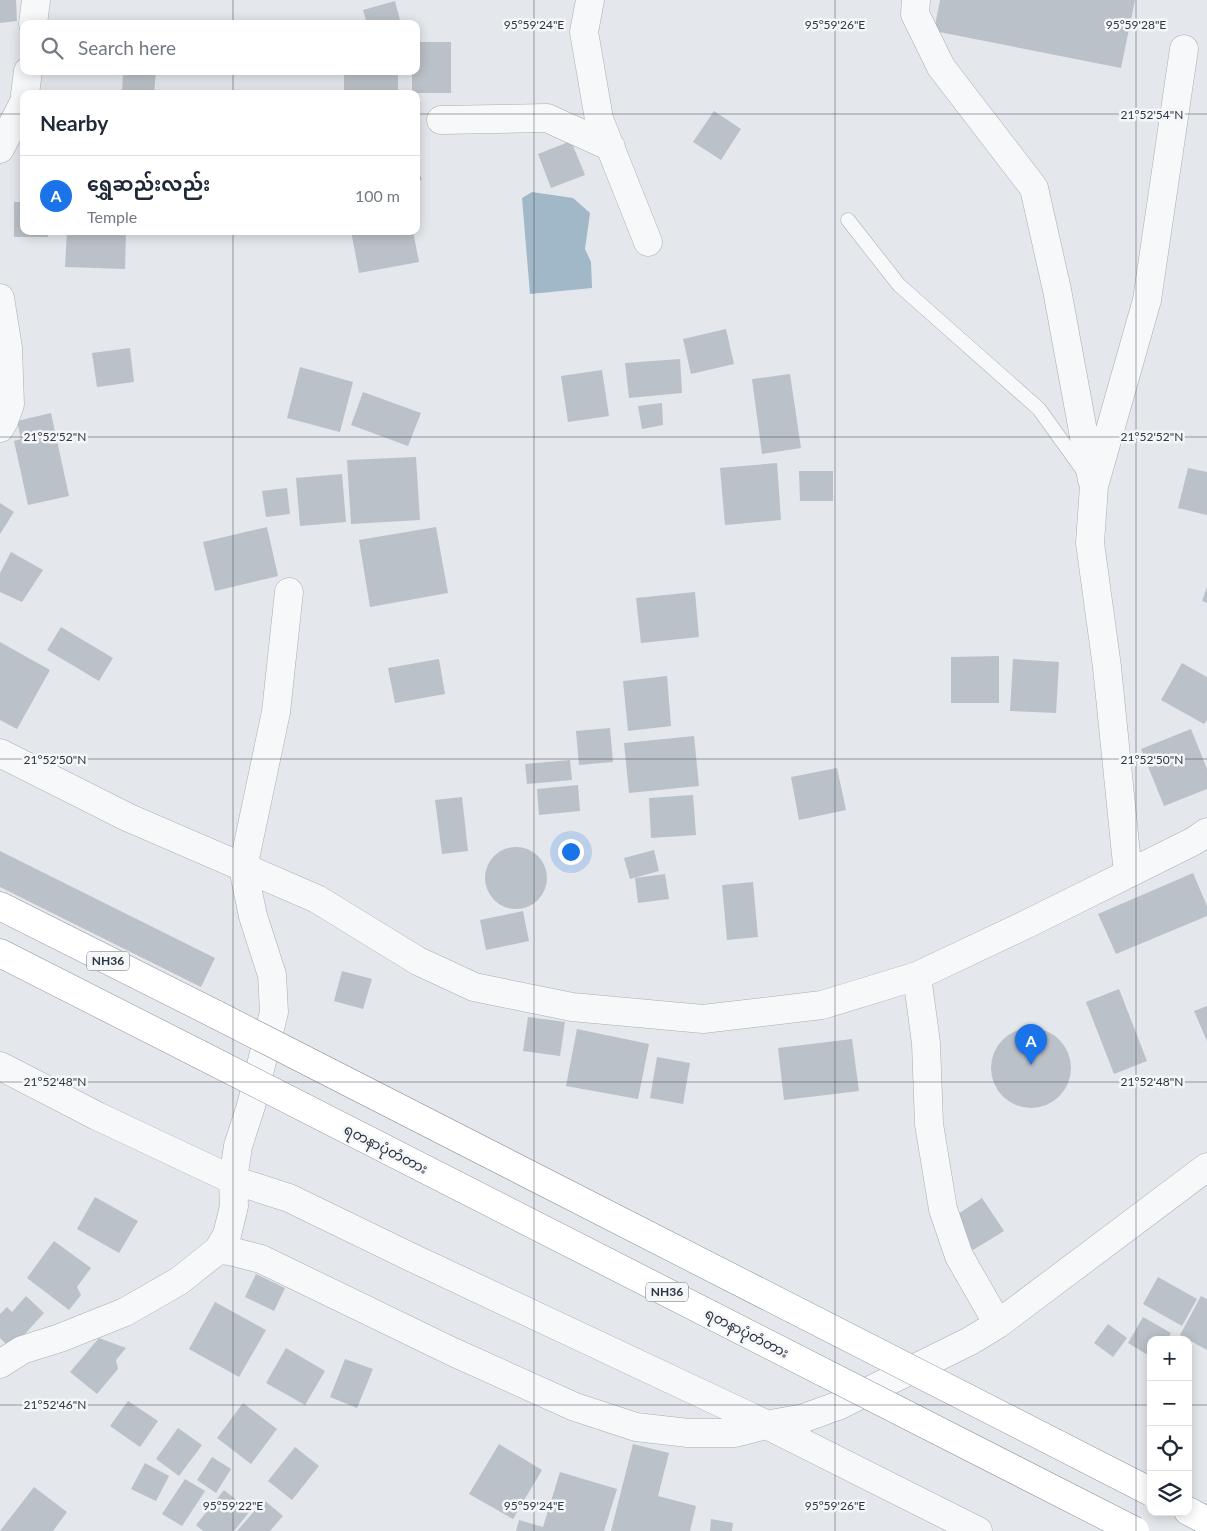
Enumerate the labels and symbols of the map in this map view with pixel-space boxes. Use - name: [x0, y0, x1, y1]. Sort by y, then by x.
- text: 95°59'24"E: [504, 17, 564, 32]
- text: 95°59'26"E: [805, 17, 865, 32]
- text: 95°59'28"E: [1106, 17, 1166, 32]
- text: 21°52'54"N: [1121, 107, 1183, 122]
- text: 21°52'52"N: [24, 429, 86, 444]
- text: 21°52'52"N: [1121, 429, 1183, 444]
- text: 21°52'50"N: [24, 752, 86, 767]
- text: 21°52'50"N: [1121, 752, 1183, 767]
- your location: [558, 839, 584, 865]
- road number: NH36: [87, 951, 129, 970]
- pin: A: [1015, 1024, 1047, 1065]
- text: 21°52'48"N: [24, 1074, 86, 1089]
- text: 21°52'48"N: [1121, 1074, 1183, 1089]
- street label: ရတနာပုံတံတား: [340, 1120, 431, 1181]
- road number: NH36: [646, 1282, 688, 1301]
- street label: ရတနာပုံတံတား: [701, 1304, 792, 1365]
- text: 21°52'46"N: [24, 1397, 86, 1412]
- text: 95°59'22"E: [203, 1498, 263, 1513]
- text: 95°59'24"E: [504, 1498, 564, 1513]
- text: 95°59'26"E: [805, 1498, 865, 1513]

